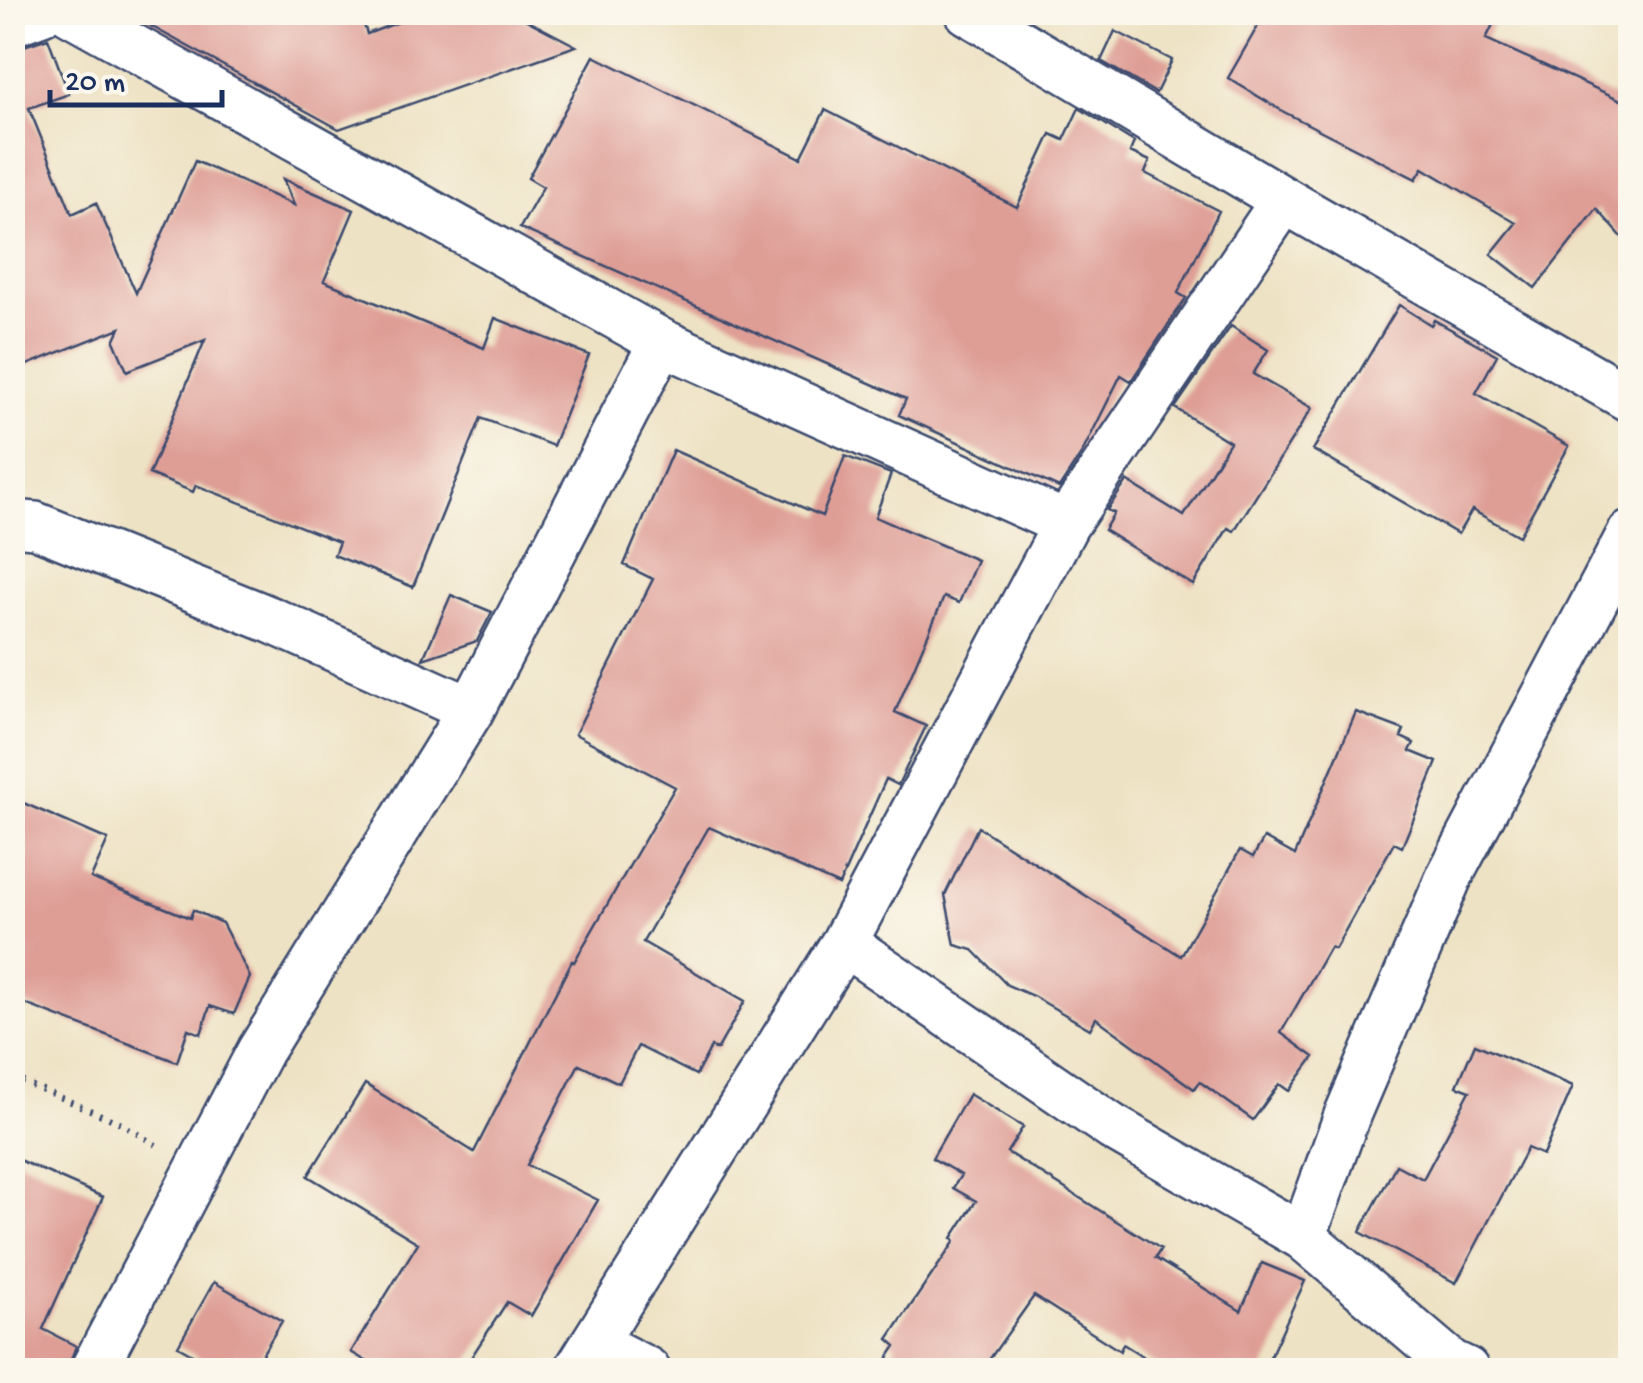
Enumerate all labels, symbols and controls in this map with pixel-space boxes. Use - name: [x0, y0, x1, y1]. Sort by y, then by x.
- scale bar: [50, 45, 222, 107]
- text: 20 m: [65, 67, 125, 102]

